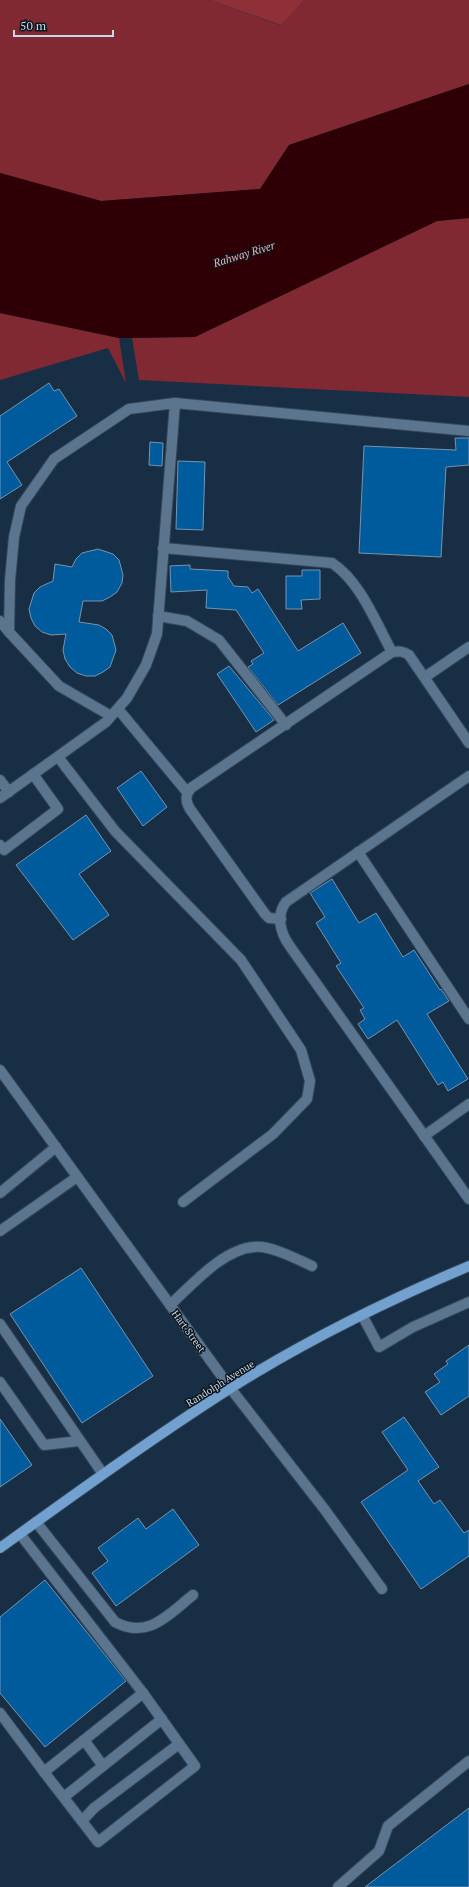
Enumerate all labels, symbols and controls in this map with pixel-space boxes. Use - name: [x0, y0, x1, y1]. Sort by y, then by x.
- scale bar: [14, 12, 113, 38]
- text: 50 m: [20, 18, 47, 33]
- water label: Rahway River: [211, 238, 277, 270]
- street label: Hart Street: [169, 1308, 208, 1355]
- street label: Randolph Avenue: [184, 1357, 257, 1410]

